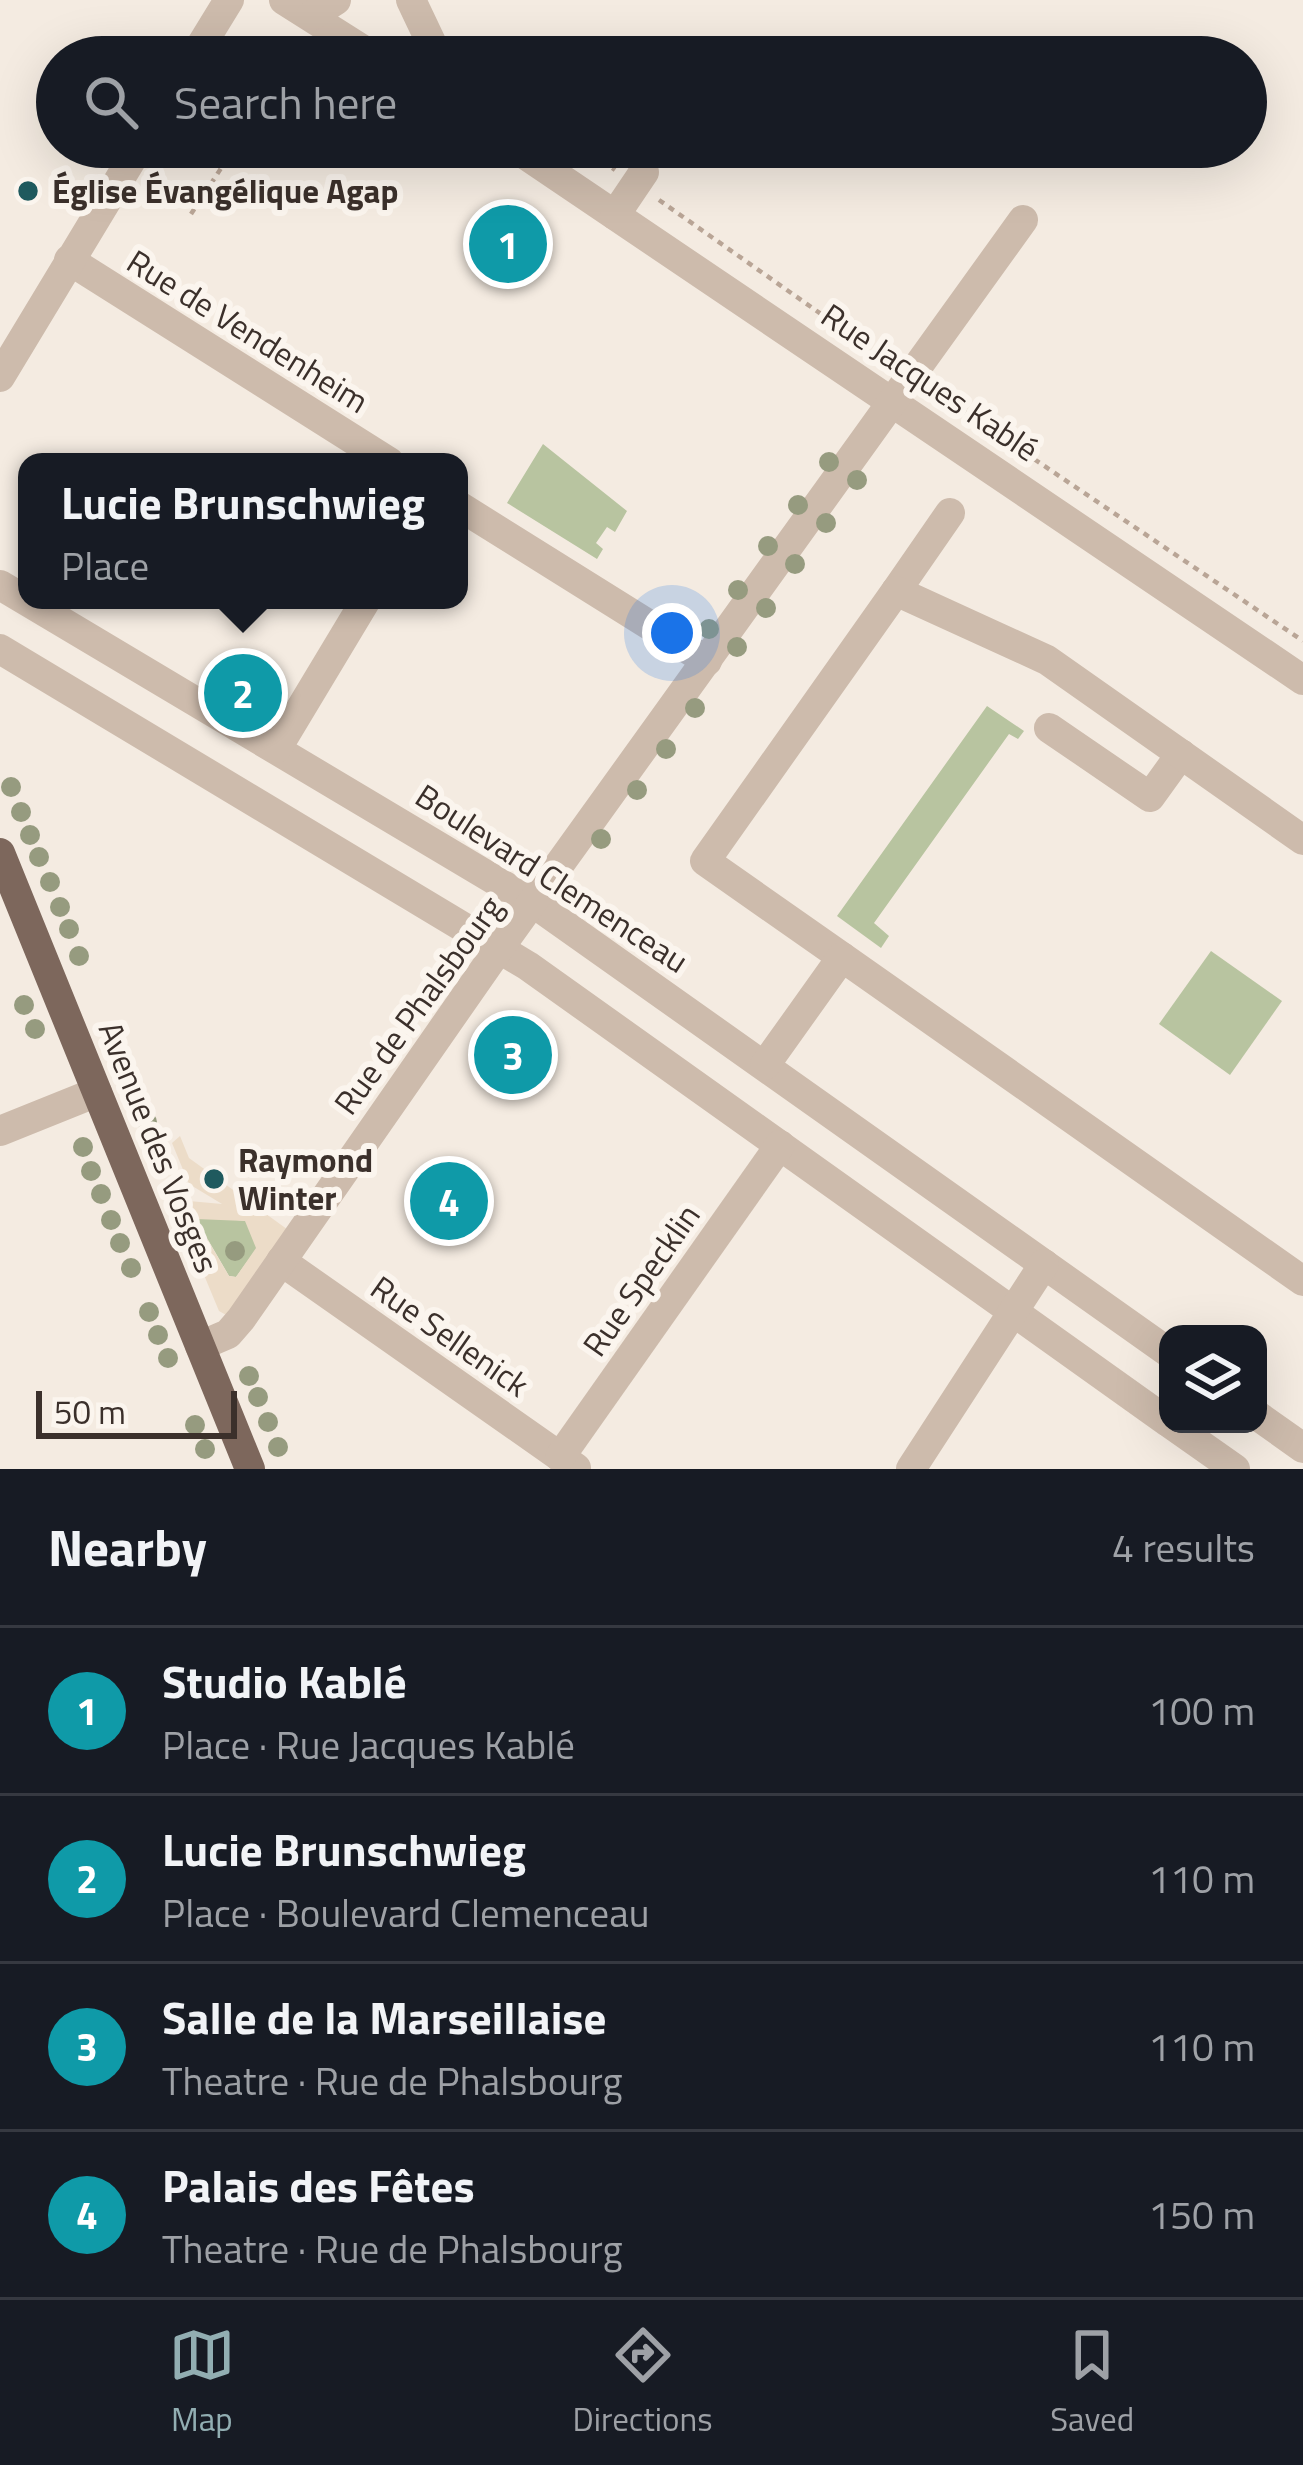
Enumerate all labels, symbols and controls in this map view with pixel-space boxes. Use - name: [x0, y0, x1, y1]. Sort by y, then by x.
- search box: [36, 36, 1267, 168]
- text: Search here: [174, 68, 397, 136]
- icon: search: [78, 69, 144, 135]
- place label: Église Évangélique Agap: [52, 166, 398, 216]
- marker: Église Évangélique Agap: [15, 178, 41, 204]
- pin: 1: [469, 199, 547, 289]
- street label: Rue de Vendenheim: [117, 237, 379, 425]
- street label: Rue Jacques Kablé: [811, 291, 1049, 473]
- popup: [18, 453, 468, 609]
- text: Lucie Brunschwieg: [61, 468, 425, 536]
- text: Place: [61, 536, 149, 595]
- your location: [642, 603, 702, 663]
- pin: 2: [204, 648, 282, 738]
- street label: Boulevard Clemenceau: [406, 771, 698, 985]
- street label: Rue de Phalsbourg: [321, 885, 515, 1125]
- pin: 3: [474, 1010, 552, 1100]
- street label: Avenue des Vosges: [86, 1014, 232, 1280]
- place label: Raymond Winter: [238, 1135, 373, 1223]
- pin: 4: [410, 1156, 488, 1246]
- marker: Raymond Winter: [201, 1166, 227, 1192]
- street label: Rue Specklin: [570, 1193, 712, 1367]
- street label: Rue Sellenick: [361, 1263, 540, 1409]
- map controls: [1159, 1325, 1267, 1433]
- button: layers: [1159, 1325, 1267, 1433]
- scale bar: [36, 1385, 237, 1438]
- text: 50 m: [54, 1387, 126, 1437]
- text: Nearby: [48, 1508, 207, 1586]
- text: 4 results: [1112, 1518, 1255, 1577]
- text: Studio Kablé: [162, 1647, 407, 1715]
- text: 1: [76, 1681, 98, 1740]
- text: 100 m: [1148, 1681, 1255, 1740]
- text: Place · Rue Jacques Kablé: [162, 1715, 575, 1774]
- text: Lucie Brunschwieg: [162, 1815, 526, 1883]
- text: 2: [76, 1849, 98, 1908]
- text: 110 m: [1148, 1849, 1255, 1908]
- text: Place · Boulevard Clemenceau: [162, 1883, 650, 1942]
- text: Salle de la Marseillaise: [162, 1983, 606, 2051]
- text: 3: [76, 2017, 98, 2076]
- text: 110 m: [1148, 2017, 1255, 2076]
- text: Theatre · Rue de Phalsbourg: [162, 2051, 622, 2110]
- text: Palais des Fêtes: [162, 2151, 475, 2219]
- text: 4: [76, 2185, 98, 2244]
- text: 150 m: [1148, 2185, 1255, 2244]
- text: Theatre · Rue de Phalsbourg: [162, 2219, 622, 2278]
- tab: Map: [169, 2322, 235, 2444]
- tab: Directions: [573, 2322, 712, 2444]
- tab: Saved: [1050, 2322, 1134, 2444]

